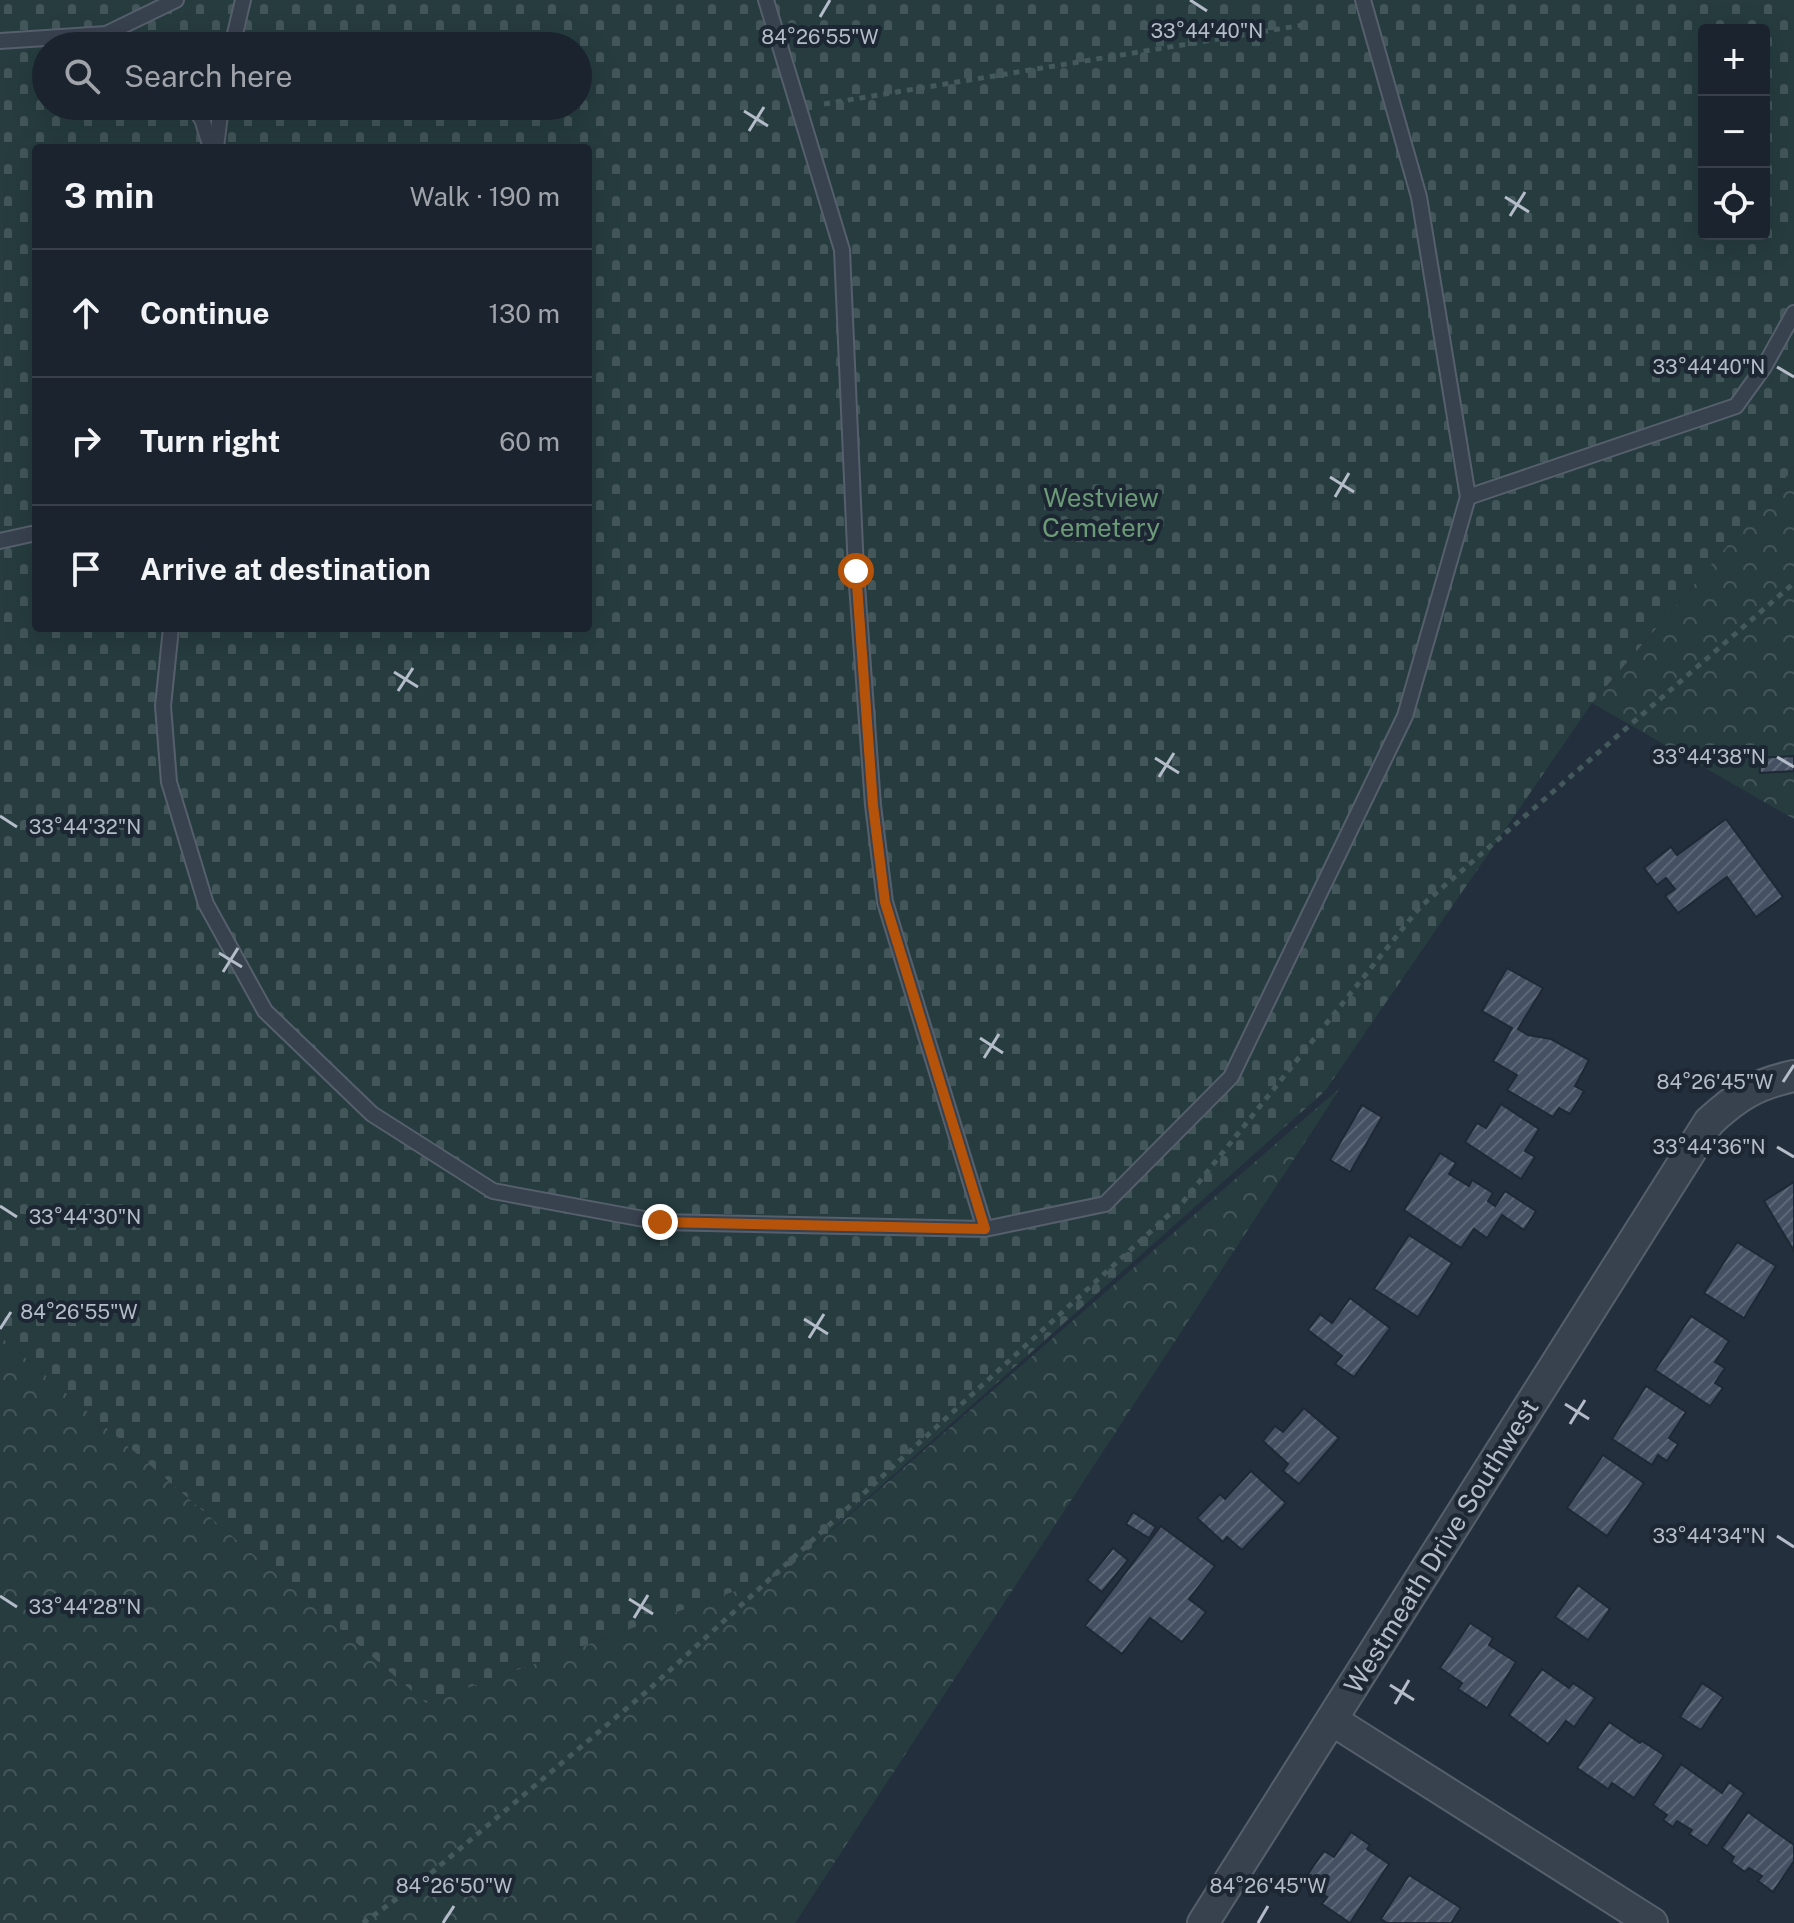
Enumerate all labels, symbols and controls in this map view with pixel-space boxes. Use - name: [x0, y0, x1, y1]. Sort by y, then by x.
- text: 33°44'40"N: [1151, 19, 1263, 43]
- map controls: [1698, 24, 1770, 240]
- button: +: [1698, 24, 1770, 96]
- text: 84°26'55"W: [761, 25, 879, 49]
- search box: [32, 32, 592, 120]
- icon: search: [60, 54, 104, 98]
- text: Search here: [124, 58, 292, 94]
- button: −: [1698, 96, 1770, 168]
- button: locate: [1698, 168, 1770, 240]
- text: 3 min: [64, 176, 154, 216]
- text: Walk · 190 m: [410, 181, 560, 212]
- icon: ahead: [64, 291, 108, 335]
- text: Continue: [140, 295, 270, 331]
- text: 130 m: [488, 298, 560, 329]
- text: 33°44'40"N: [1653, 355, 1765, 379]
- icon: right: [64, 419, 108, 463]
- text: Turn right: [140, 423, 280, 459]
- text: 60 m: [499, 426, 560, 457]
- park label: Westview Cemetery: [1042, 482, 1160, 543]
- icon: arrive: [64, 547, 108, 591]
- text: Arrive at destination: [140, 551, 431, 587]
- route start: [838, 553, 874, 589]
- text: 33°44'38"N: [1652, 745, 1766, 769]
- text: 33°44'32"N: [29, 815, 141, 839]
- text: 84°26'45"W: [1657, 1070, 1773, 1094]
- text: 33°44'36"N: [1653, 1135, 1765, 1159]
- route end: [642, 1204, 678, 1240]
- text: 33°44'30"N: [29, 1205, 141, 1229]
- text: 84°26'55"W: [20, 1300, 138, 1324]
- street label: Westmeath Drive Southwest: [1337, 1393, 1545, 1699]
- text: 33°44'34"N: [1652, 1524, 1766, 1548]
- text: 33°44'28"N: [29, 1595, 141, 1619]
- text: 84°26'50"W: [396, 1874, 512, 1898]
- text: 84°26'45"W: [1210, 1874, 1326, 1898]

